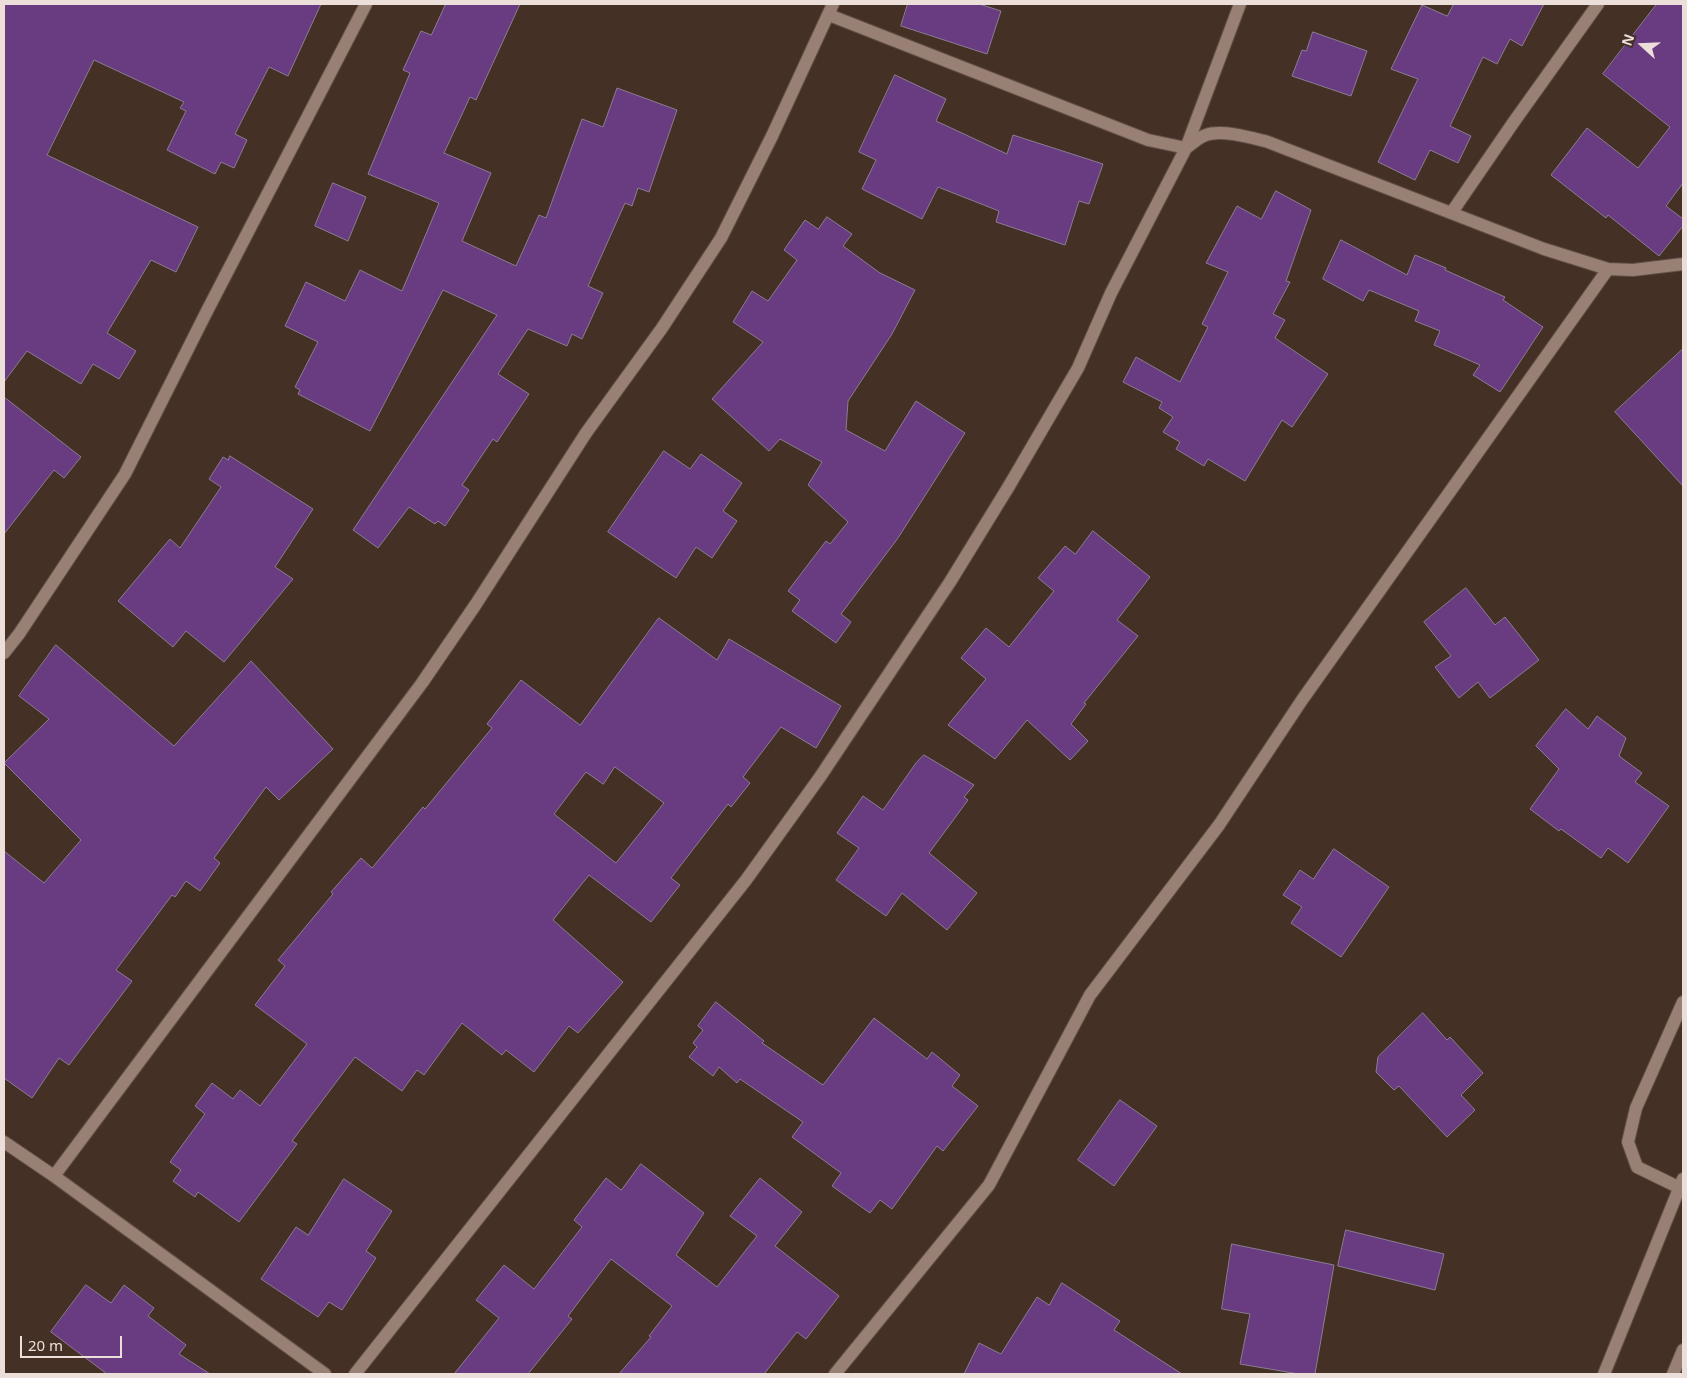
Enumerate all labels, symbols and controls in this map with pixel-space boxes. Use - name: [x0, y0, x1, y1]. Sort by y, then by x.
- north arrow: [1617, 20, 1667, 70]
- text: N: [1617, 31, 1638, 48]
- scale bar: [22, 1326, 125, 1358]
- text: 20 m: [28, 1335, 63, 1355]

